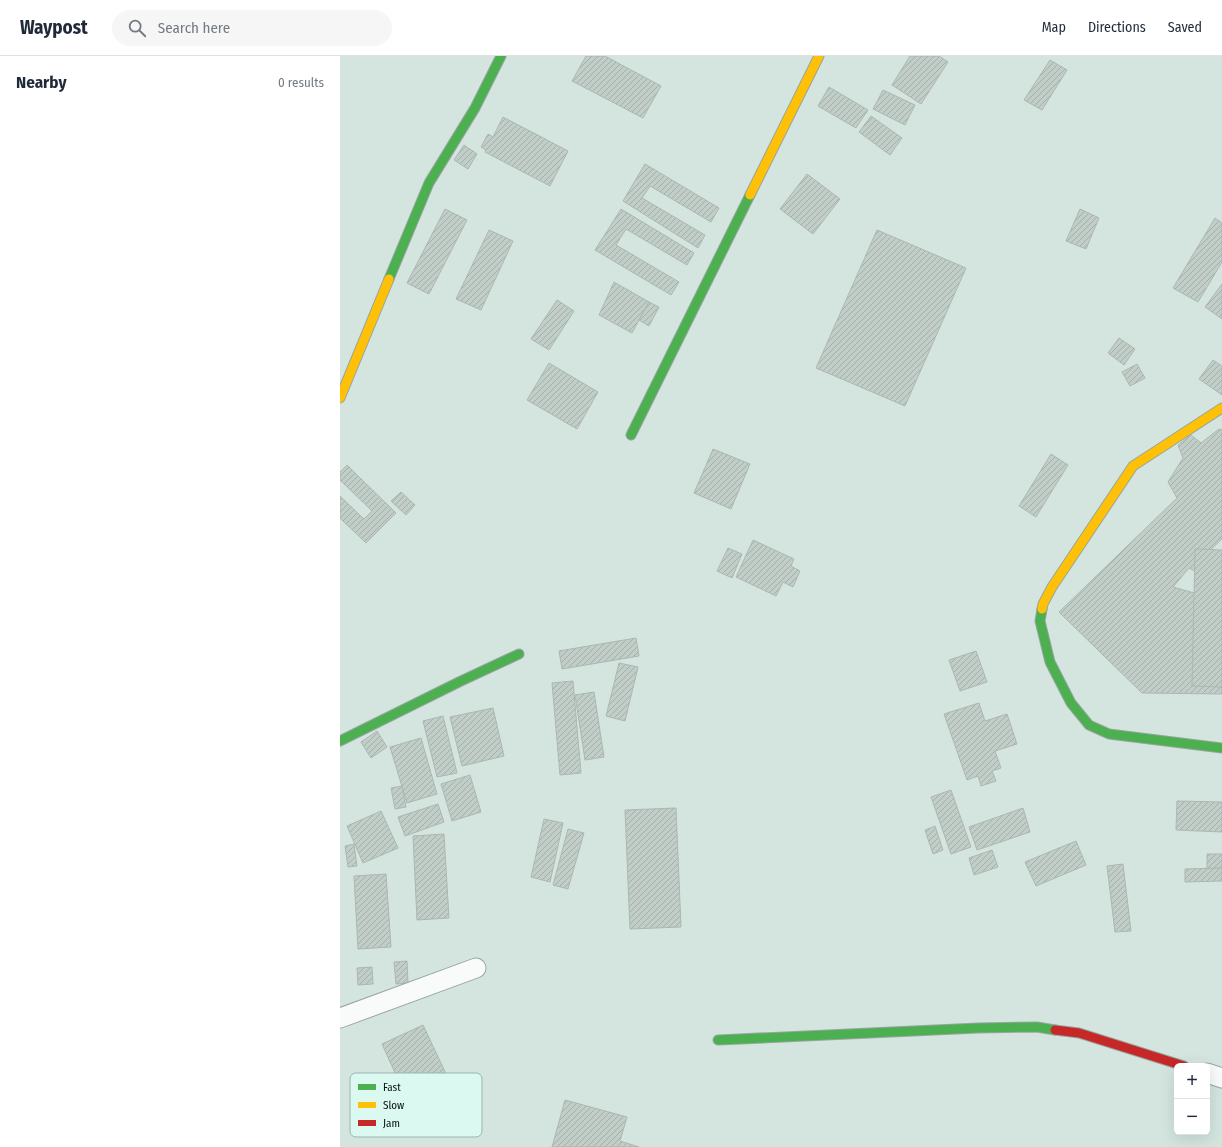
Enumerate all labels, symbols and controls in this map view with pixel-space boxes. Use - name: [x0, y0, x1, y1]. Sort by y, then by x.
- search box: [112, 10, 392, 46]
- text: Waypost: [20, 16, 88, 39]
- icon: search: [126, 17, 148, 39]
- text: Search here: [158, 19, 230, 37]
- text: Map: [1042, 19, 1066, 36]
- text: Directions: [1088, 19, 1146, 36]
- text: Saved: [1168, 19, 1202, 36]
- text: Nearby: [16, 72, 67, 93]
- text: 0 results: [278, 75, 324, 90]
- map controls: [1174, 1063, 1210, 1135]
- button: +: [1174, 1063, 1210, 1099]
- legend: [350, 1073, 482, 1137]
- text: Fast: [383, 1081, 401, 1094]
- text: Slow: [383, 1099, 404, 1112]
- button: −: [1174, 1099, 1210, 1135]
- text: Jam: [383, 1117, 400, 1130]

